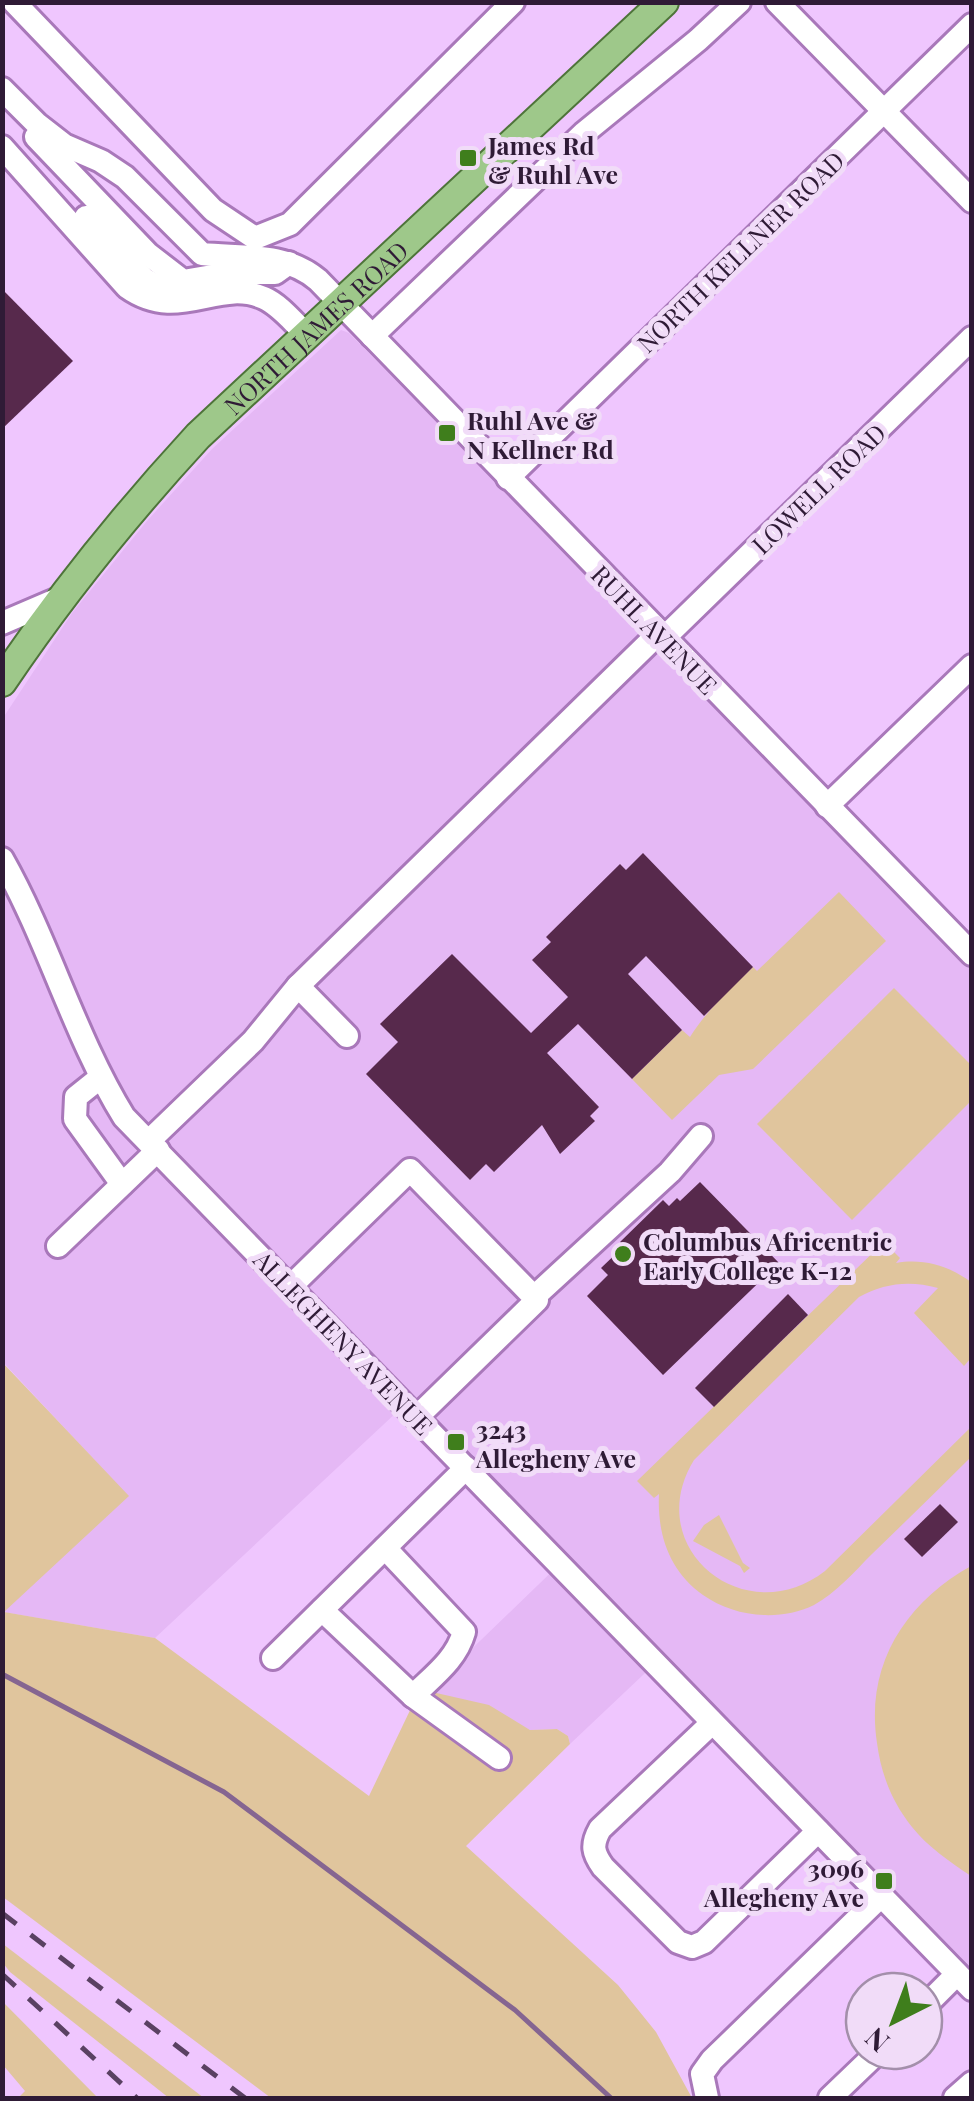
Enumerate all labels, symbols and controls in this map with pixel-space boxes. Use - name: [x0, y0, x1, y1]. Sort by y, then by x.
- place label: James Rd & Ruhl Ave: [487, 128, 618, 190]
- street label: NORTH KELLNER ROAD: [629, 143, 851, 359]
- marker: James Rd & Ruhl Ave: [457, 147, 479, 169]
- street label: NORTH JAMES ROAD: [216, 233, 414, 421]
- place label: Ruhl Ave & N Kellner Rd: [467, 403, 614, 465]
- street label: LOWELL ROAD: [744, 416, 892, 560]
- marker: Ruhl Ave & N Kellner Rd: [436, 422, 458, 444]
- street label: RUHL AVENUE: [585, 557, 725, 701]
- place label: Columbus Africentric Early College K-12: [643, 1224, 892, 1286]
- street label: ALLEGHENY AVENUE: [247, 1242, 441, 1441]
- marker: Columbus Africentric Early College K-12: [612, 1243, 634, 1265]
- place label: 3243 Allegheny Ave: [475, 1412, 636, 1474]
- marker: 3243 Allegheny Ave: [445, 1431, 467, 1453]
- place label: 3096 Allegheny Ave: [703, 1851, 864, 1913]
- marker: 3096 Allegheny Ave: [873, 1870, 895, 1892]
- north arrow: [844, 1971, 944, 2071]
- text: N: [856, 2020, 896, 2061]

